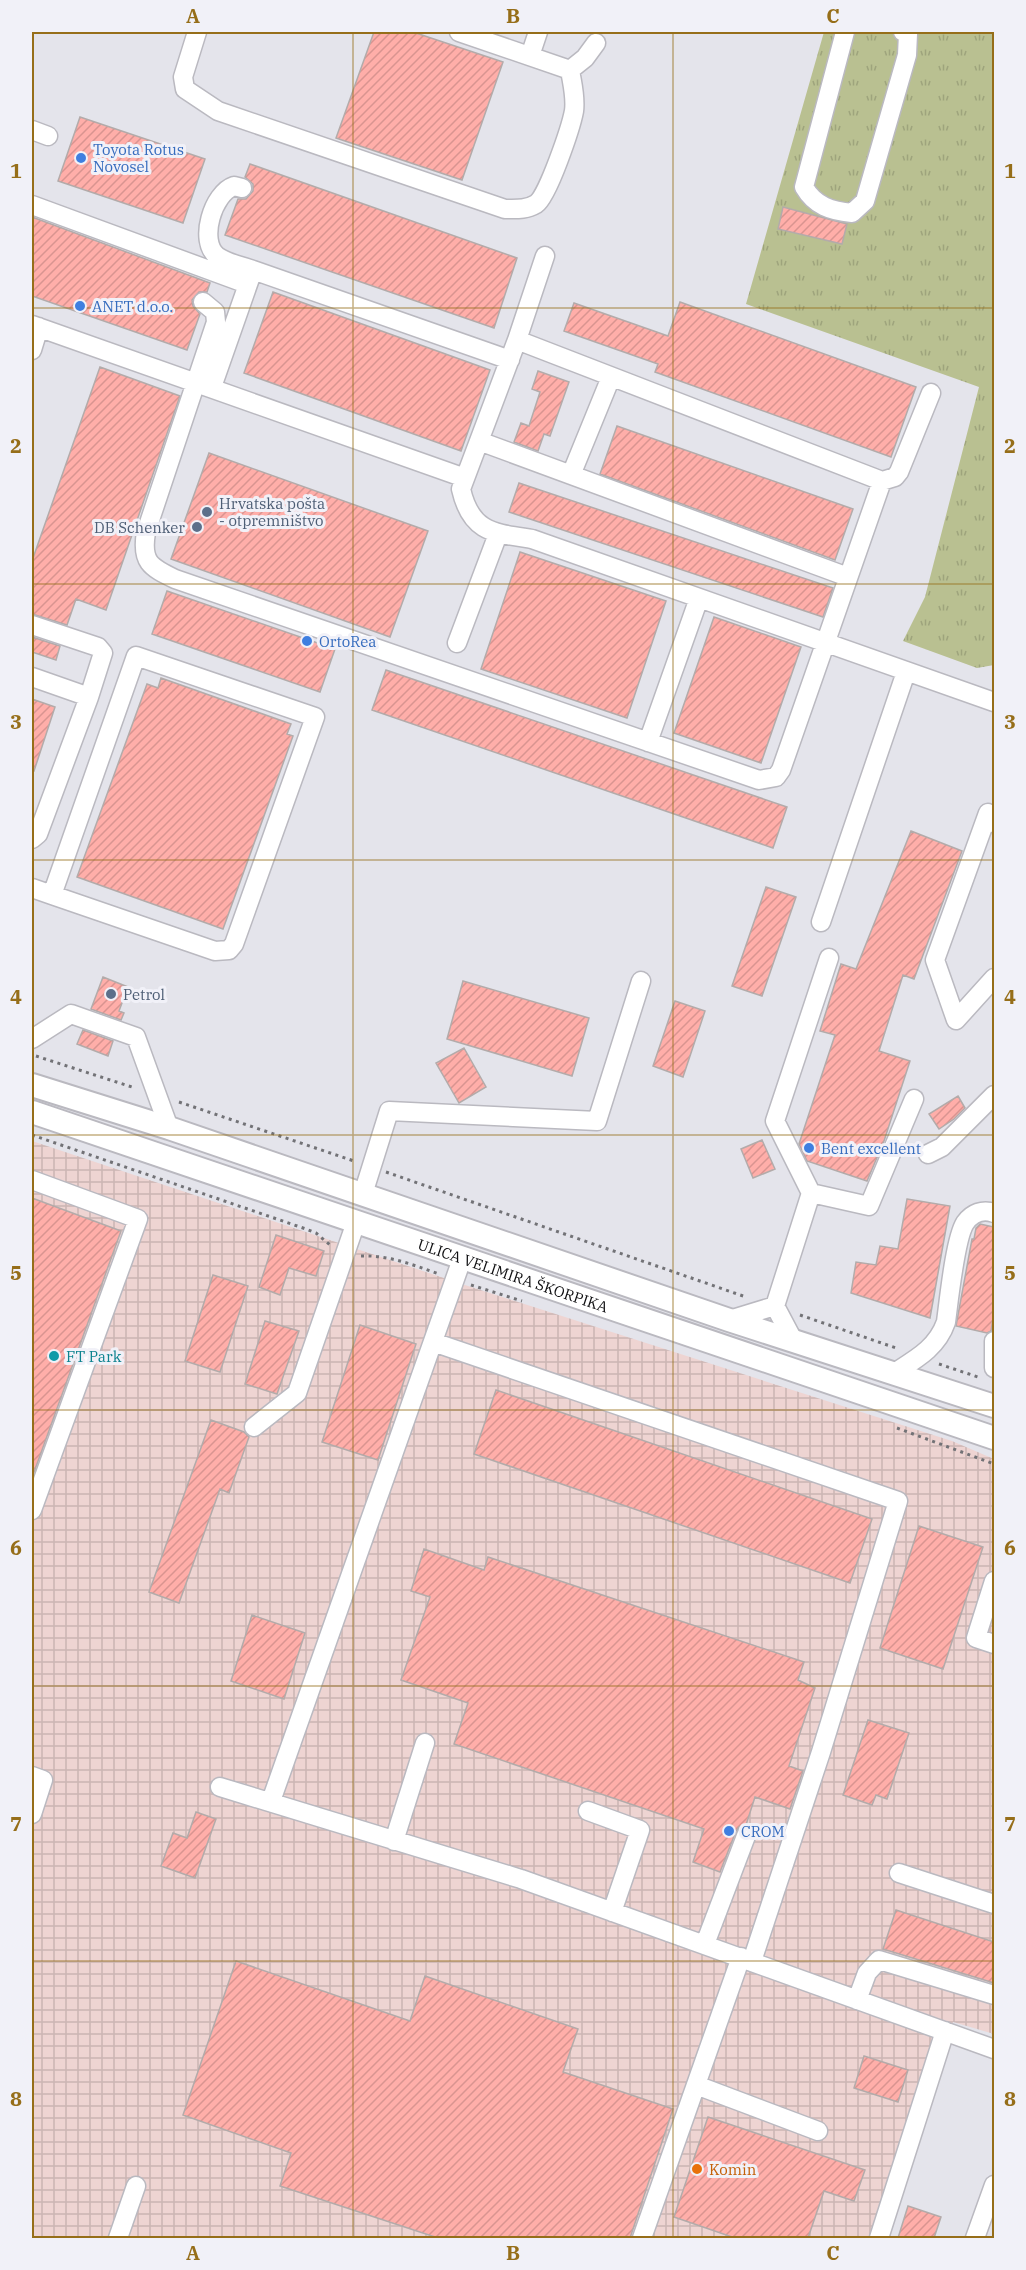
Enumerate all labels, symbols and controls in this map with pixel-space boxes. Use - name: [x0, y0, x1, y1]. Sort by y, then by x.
- text: A: [186, 2, 200, 29]
- text: B: [506, 2, 520, 29]
- text: C: [826, 2, 840, 29]
- place label: Toyota Rotus Novosel: [93, 140, 184, 176]
- marker: Toyota Rotus Novosel: [74, 151, 88, 165]
- text: 1: [10, 157, 22, 184]
- text: 1: [1004, 157, 1016, 184]
- place label: ANET d.o.o.: [92, 297, 173, 316]
- marker: ANET d.o.o.: [73, 299, 87, 313]
- text: 2: [10, 432, 22, 459]
- text: 2: [1004, 432, 1016, 459]
- place label: Hrvatska pošta - otpremništvo: [219, 494, 325, 530]
- marker: Hrvatska pošta - otpremništvo: [200, 505, 214, 519]
- place label: DB Schenker: [94, 518, 185, 537]
- marker: DB Schenker: [190, 520, 204, 534]
- place label: OrtoRea: [319, 632, 377, 651]
- marker: OrtoRea: [300, 634, 314, 648]
- text: 3: [10, 708, 22, 735]
- text: 3: [1004, 708, 1016, 735]
- text: 4: [10, 983, 22, 1010]
- text: 4: [1004, 983, 1016, 1010]
- place label: Petrol: [123, 985, 165, 1004]
- marker: Petrol: [104, 987, 118, 1001]
- place label: Bent excellent: [821, 1139, 921, 1158]
- marker: Bent excellent: [802, 1141, 816, 1155]
- street label: ULICA VELIMIRA ŠKORPIKA: [415, 1234, 611, 1316]
- text: 5: [10, 1259, 22, 1286]
- text: 5: [1004, 1259, 1016, 1286]
- place label: FT Park: [66, 1347, 122, 1366]
- marker: FT Park: [47, 1349, 61, 1363]
- text: 6: [10, 1534, 22, 1561]
- text: 6: [1004, 1534, 1016, 1561]
- text: 7: [10, 1810, 22, 1837]
- text: 7: [1004, 1810, 1016, 1837]
- place label: CROM: [741, 1822, 785, 1841]
- marker: CROM: [722, 1824, 736, 1838]
- text: 8: [10, 2085, 22, 2112]
- text: 8: [1004, 2085, 1016, 2112]
- place label: Komin: [709, 2160, 757, 2179]
- marker: Komin: [690, 2162, 704, 2176]
- text: A: [186, 2239, 200, 2266]
- text: B: [506, 2239, 520, 2266]
- text: C: [826, 2239, 840, 2266]

